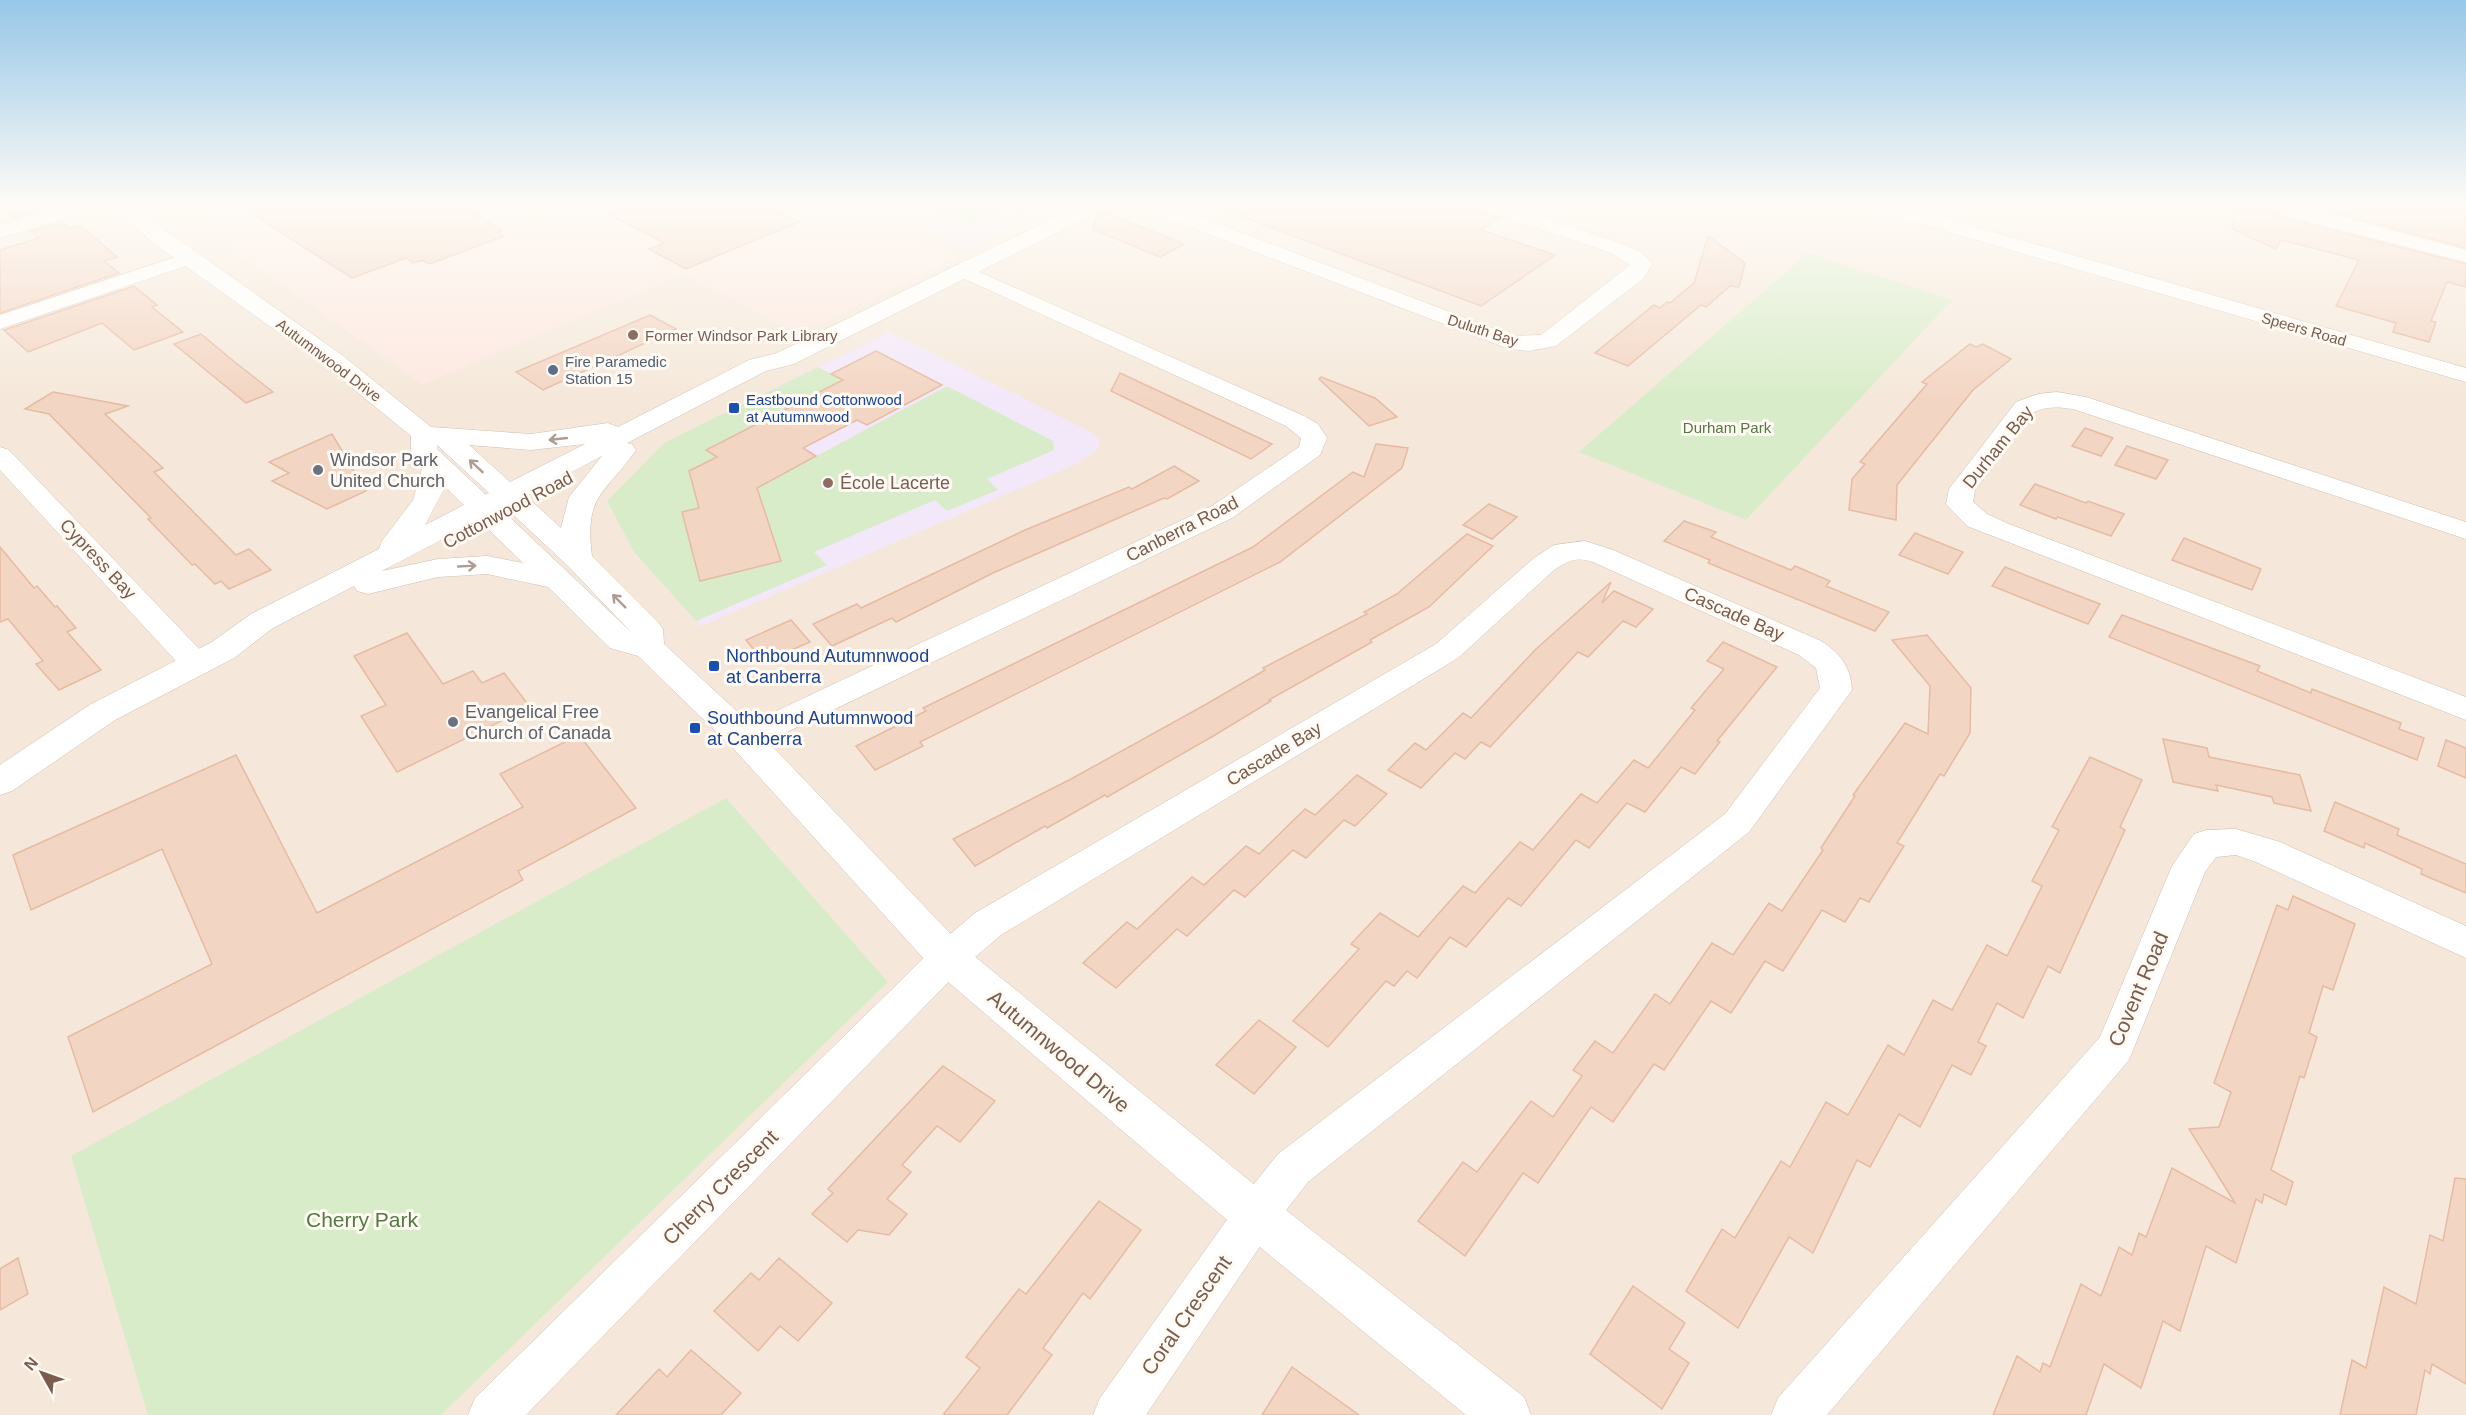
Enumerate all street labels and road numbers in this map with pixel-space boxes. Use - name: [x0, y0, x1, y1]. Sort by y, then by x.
- street label: Speers Road: [2260, 309, 2348, 349]
- street label: Duluth Bay: [1445, 311, 1521, 350]
- street label: Autumnwood Drive: [273, 315, 385, 405]
- street label: Durham Bay: [1959, 402, 2037, 492]
- street label: Cottonwood Road: [440, 467, 576, 553]
- street label: Canberra Road: [1123, 492, 1241, 566]
- street label: Cypress Bay: [56, 515, 140, 603]
- street label: Cascade Bay: [1681, 583, 1787, 645]
- street label: Cascade Bay: [1223, 718, 1325, 790]
- street label: Covent Road: [2103, 928, 2173, 1050]
- street label: Autumnwood Drive: [984, 985, 1134, 1117]
- street label: Cherry Crescent: [658, 1125, 782, 1249]
- street label: Coral Crescent: [1136, 1251, 1236, 1379]

